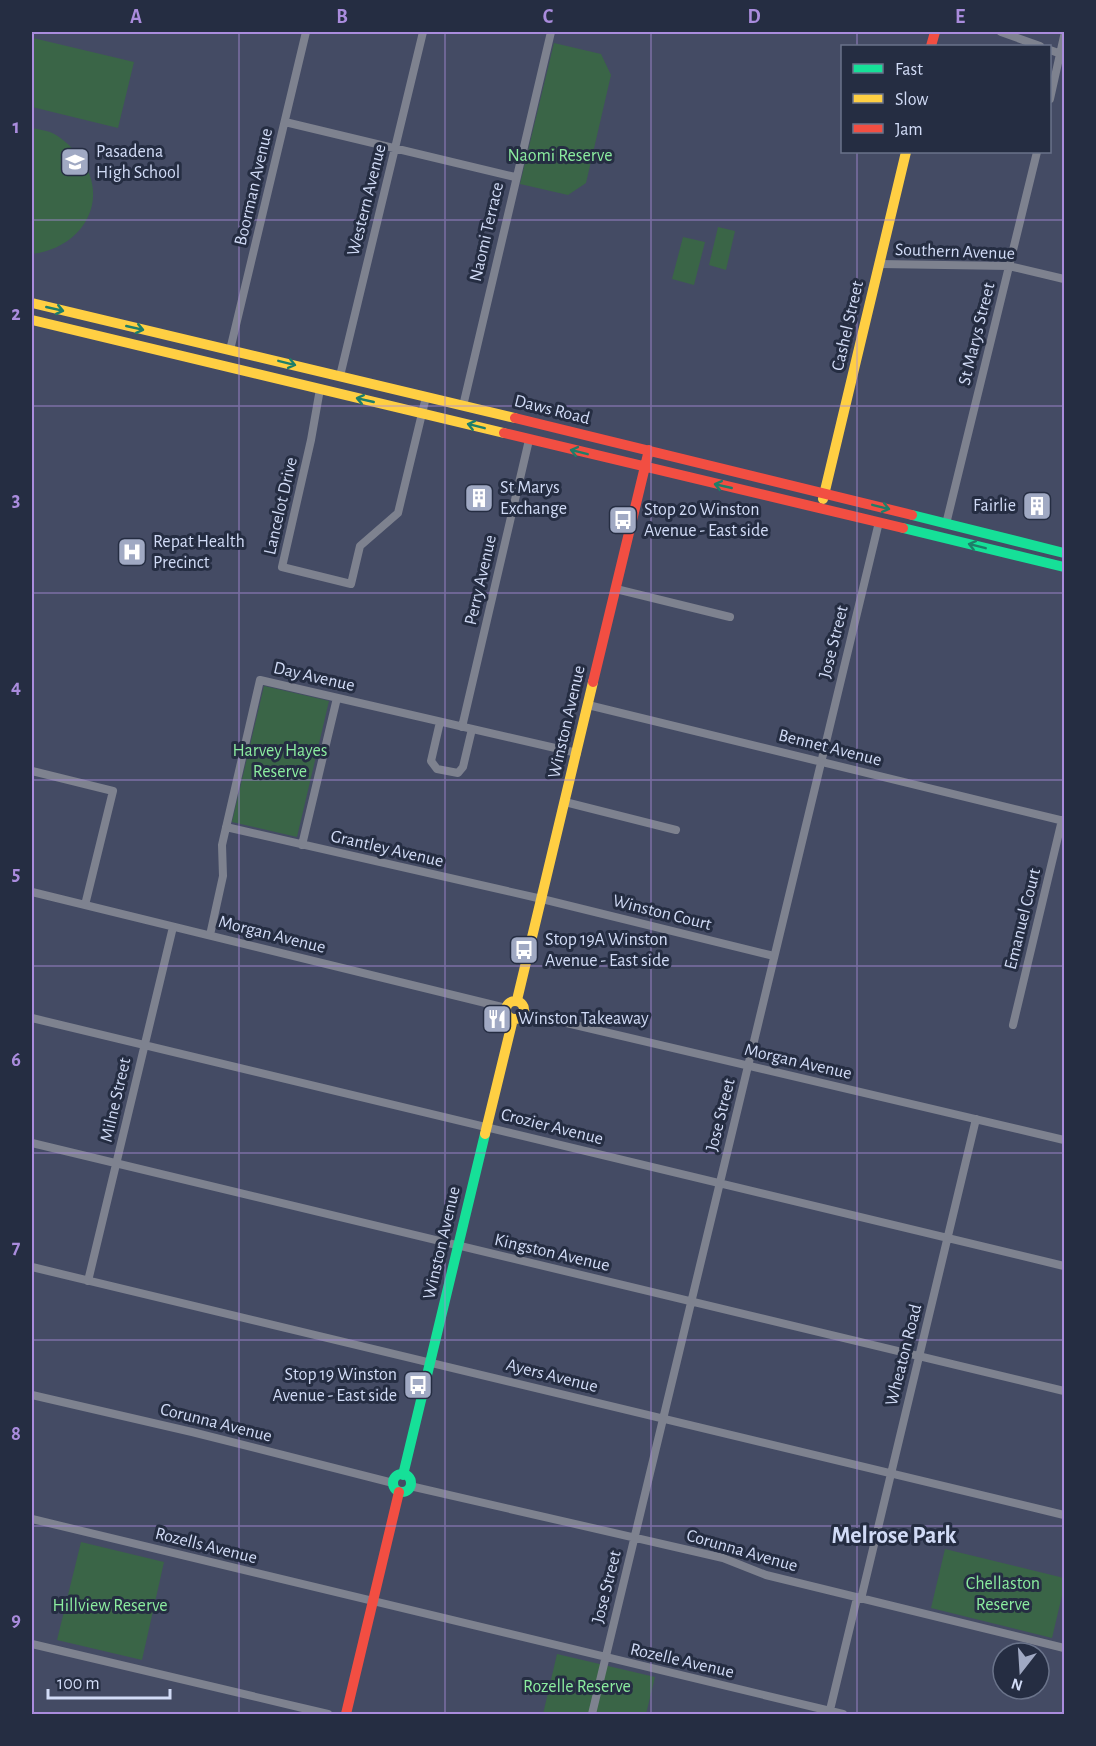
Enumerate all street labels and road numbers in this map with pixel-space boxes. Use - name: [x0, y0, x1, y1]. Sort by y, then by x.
- street label: Boorman Avenue: [232, 126, 276, 248]
- street label: Western Avenue: [344, 142, 390, 258]
- street label: Naomi Terrace: [467, 181, 507, 283]
- street label: Southern Avenue: [895, 241, 1015, 263]
- street label: Cashel Street: [829, 279, 867, 373]
- street label: St Marys Street: [956, 281, 999, 387]
- street label: Daws Road: [512, 392, 592, 428]
- street label: Lancelot Drive: [261, 455, 301, 557]
- street label: Perry Avenue: [462, 533, 500, 627]
- street label: Jose Street: [816, 603, 852, 680]
- street label: Day Avenue: [272, 659, 356, 695]
- street label: Winston Avenue: [545, 664, 589, 780]
- street label: Bennet Avenue: [777, 726, 883, 770]
- street label: Grantley Avenue: [329, 827, 445, 871]
- street label: Emanuel Court: [1002, 866, 1044, 971]
- street label: Winston Court: [611, 892, 714, 934]
- street label: Morgan Avenue: [217, 913, 327, 957]
- street label: Morgan Avenue: [743, 1041, 853, 1083]
- street label: Milne Street: [98, 1056, 134, 1144]
- street label: Jose Street: [703, 1076, 739, 1153]
- street label: Crozier Avenue: [499, 1106, 605, 1148]
- street label: Winston Avenue: [420, 1185, 464, 1301]
- street label: Kingston Avenue: [493, 1231, 611, 1275]
- street label: Wheaton Road: [883, 1302, 925, 1408]
- street label: Ayers Avenue: [504, 1356, 600, 1396]
- street label: Corunna Avenue: [158, 1400, 274, 1446]
- street label: Rozells Avenue: [153, 1525, 259, 1567]
- street label: Corunna Avenue: [684, 1527, 800, 1575]
- street label: Jose Street: [589, 1548, 625, 1625]
- street label: Rozelle Avenue: [628, 1640, 736, 1682]

